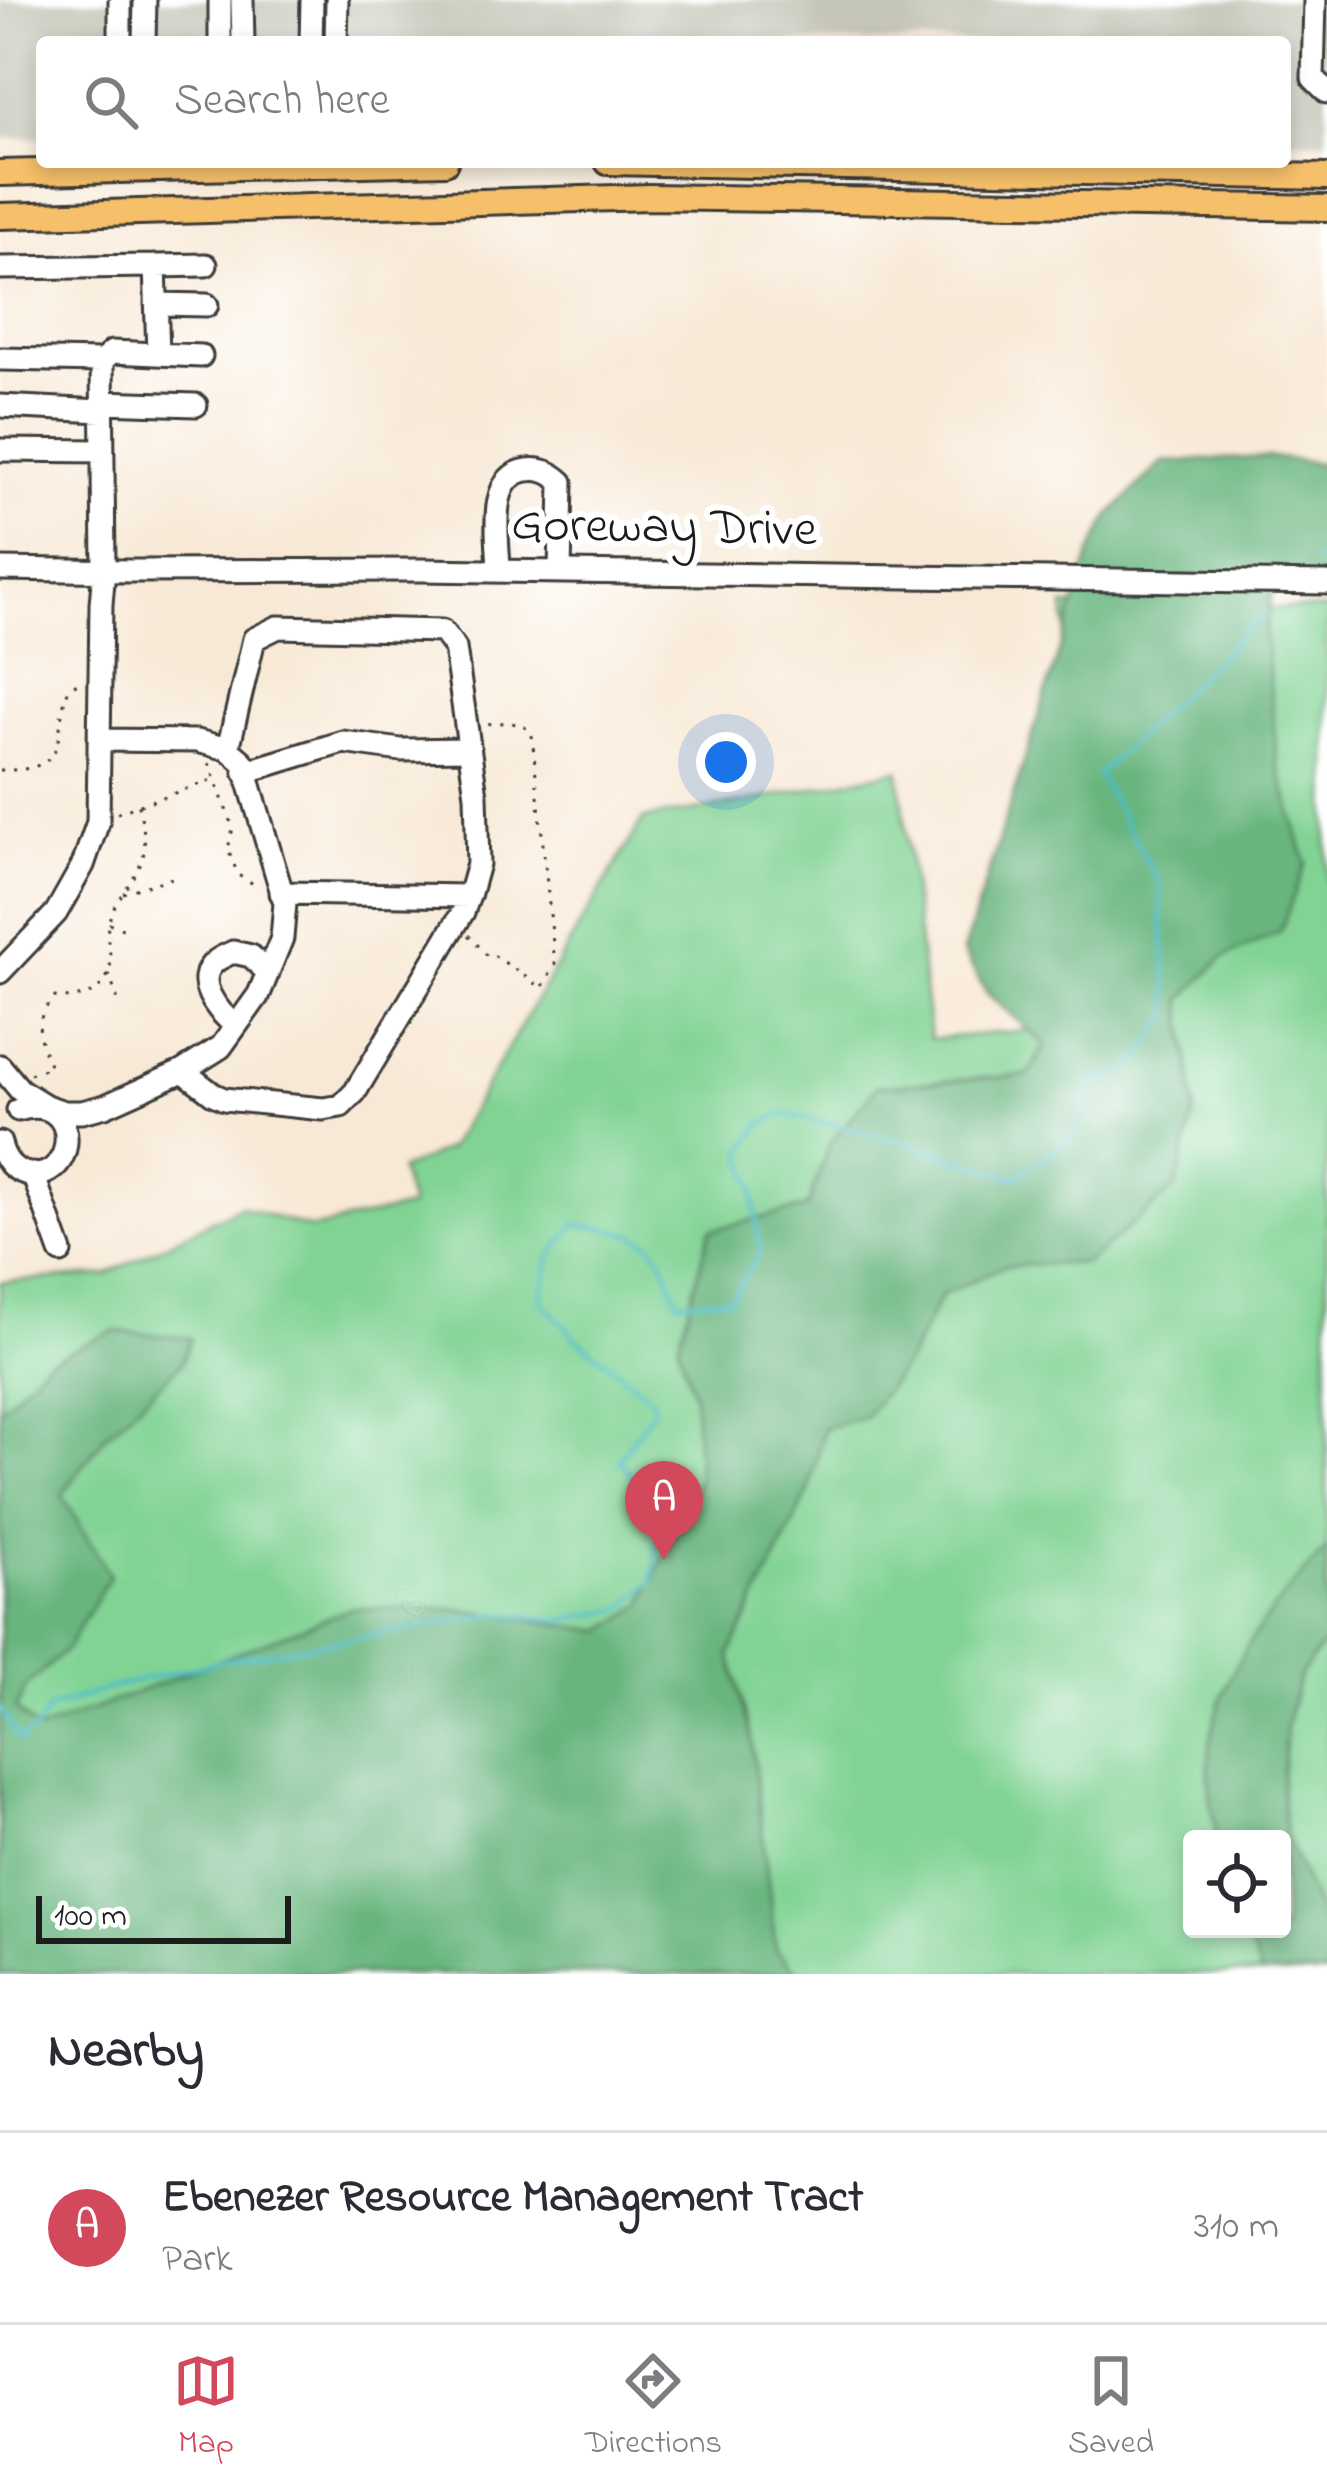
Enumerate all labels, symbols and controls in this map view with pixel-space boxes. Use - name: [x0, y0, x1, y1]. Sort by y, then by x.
- search box: [36, 36, 1291, 168]
- icon: search: [78, 69, 144, 135]
- text: Search here: [174, 69, 390, 135]
- street label: Goreway Drive: [510, 489, 818, 569]
- your location: [696, 732, 756, 792]
- pin: A: [625, 1461, 703, 1560]
- map controls: [1183, 1830, 1291, 1938]
- button: locate: [1183, 1830, 1291, 1938]
- scale bar: [36, 1890, 291, 1943]
- text: 100 m: [54, 1893, 127, 1941]
- text: Nearby: [48, 2015, 204, 2090]
- text: Ebenezer Resource Management Tract: [162, 2166, 863, 2232]
- text: A: [75, 2199, 99, 2256]
- text: 310 m: [1194, 2199, 1279, 2256]
- text: Park: [162, 2232, 232, 2289]
- tab: Map: [173, 2348, 239, 2468]
- tab: Directions: [585, 2348, 722, 2468]
- tab: Saved: [1068, 2348, 1154, 2468]

